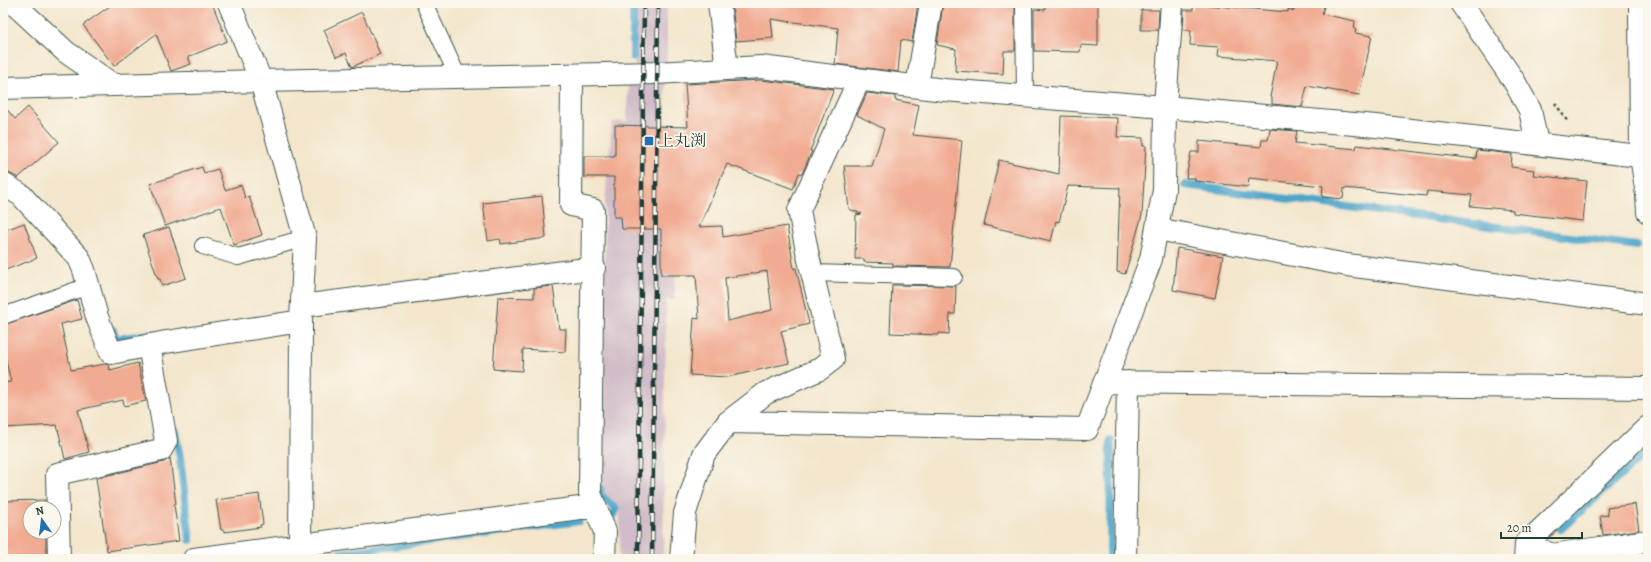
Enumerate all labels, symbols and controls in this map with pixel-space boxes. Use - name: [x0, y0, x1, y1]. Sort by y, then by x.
- place label: 上丸渕: [658, 130, 706, 152]
- marker: 上丸渕: [643, 135, 655, 147]
- north arrow: [22, 500, 62, 540]
- text: N: [34, 503, 45, 519]
- scale bar: [1501, 514, 1582, 540]
- text: 20 m: [1507, 520, 1531, 536]

